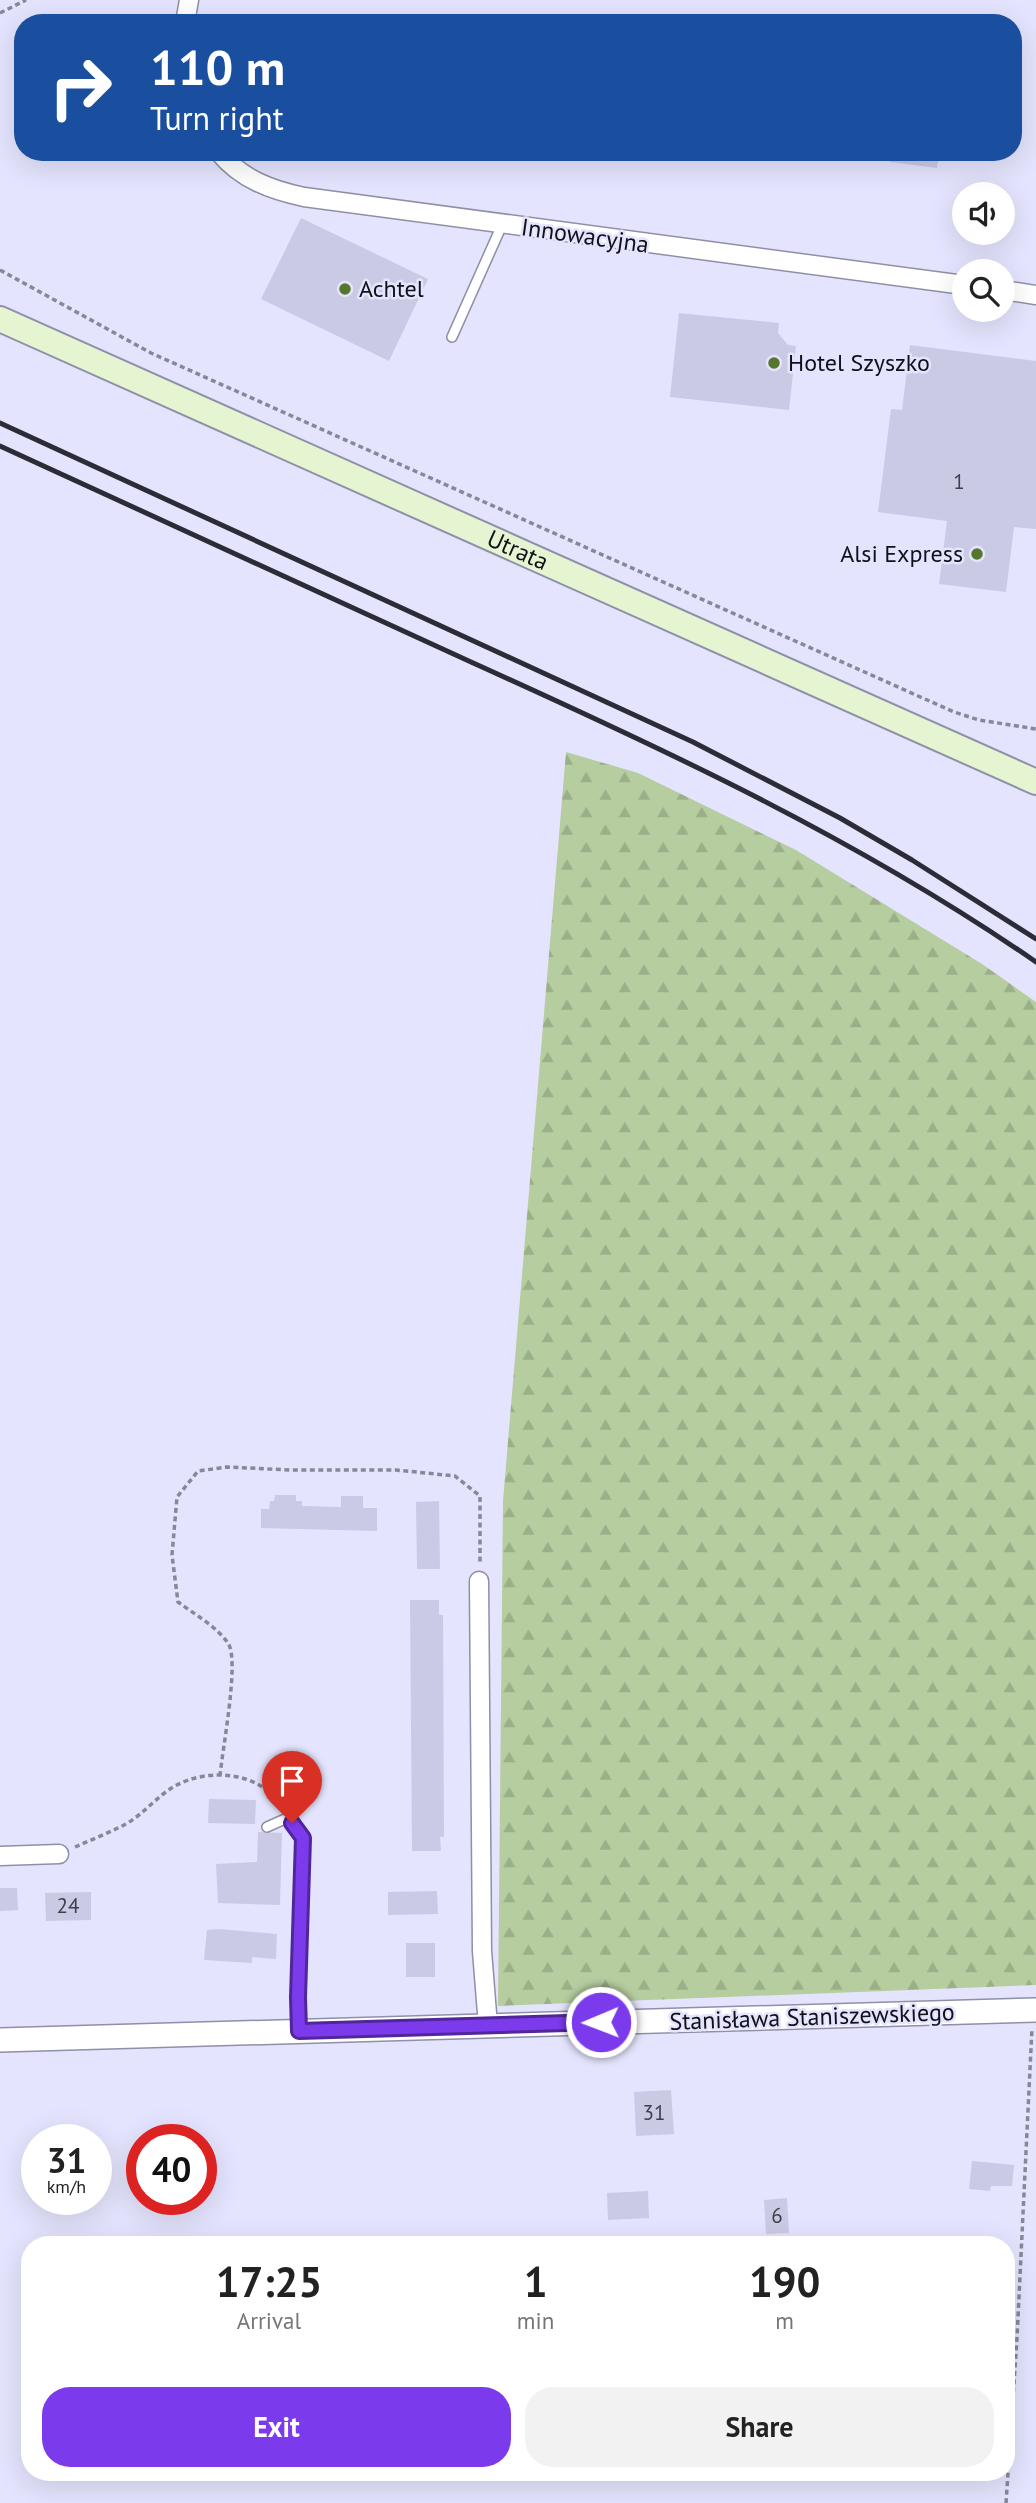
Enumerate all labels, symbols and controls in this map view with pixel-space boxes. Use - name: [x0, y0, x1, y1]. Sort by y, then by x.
- text: 110 m: [150, 35, 285, 99]
- icon: right: [35, 42, 126, 133]
- text: Turn right: [150, 97, 284, 139]
- map controls: [952, 182, 1015, 322]
- button: sound: [952, 182, 1015, 245]
- street label: Innowacyjna: [519, 211, 651, 260]
- button: search: [952, 259, 1015, 322]
- place label: Achtel: [359, 273, 424, 304]
- marker: Achtel: [337, 281, 353, 297]
- place label: Hotel Szyszko: [788, 347, 930, 378]
- marker: Hotel Szyszko: [766, 355, 782, 371]
- house number: 1: [953, 468, 965, 495]
- street label: Utrata: [482, 523, 553, 577]
- place label: Alsi Express: [840, 538, 963, 569]
- marker: Alsi Express: [969, 546, 985, 562]
- pin: [262, 1751, 322, 1823]
- icon: arrive: [273, 1762, 311, 1800]
- house number: 24: [57, 1892, 79, 1919]
- position arrow: [564, 1985, 638, 2059]
- street label: Stanisława Staniszewskiego: [669, 1996, 955, 2037]
- house number: 31: [643, 2099, 665, 2126]
- speed limit sign: 40: [126, 2124, 217, 2215]
- text: 31: [47, 2137, 86, 2183]
- text: km/h: [47, 2175, 86, 2198]
- house number: 6: [771, 2202, 783, 2229]
- text: 17:25: [216, 2254, 322, 2309]
- text: 1: [524, 2254, 547, 2309]
- text: 190: [749, 2254, 820, 2309]
- text: Arrival: [237, 2306, 301, 2335]
- text: min: [517, 2306, 554, 2335]
- text: m: [775, 2306, 794, 2335]
- button: Exit: [42, 2387, 511, 2467]
- button: Share: [525, 2387, 994, 2467]

